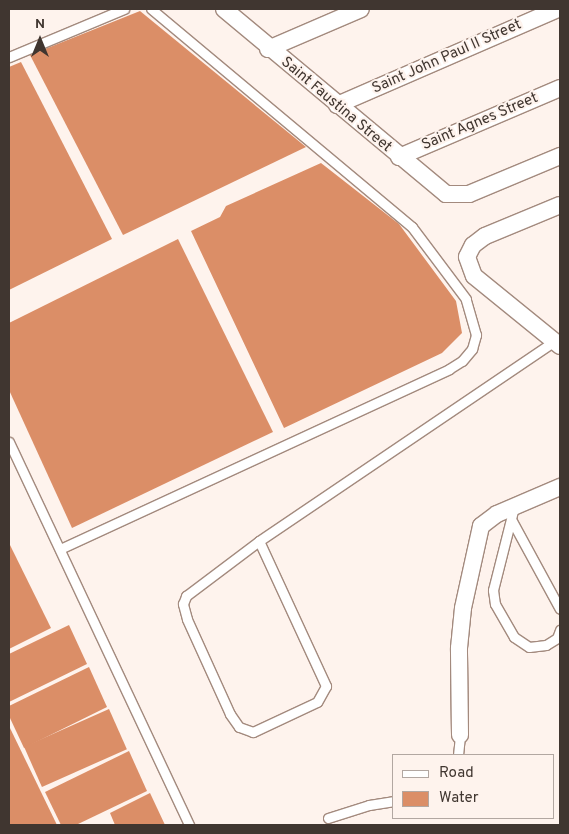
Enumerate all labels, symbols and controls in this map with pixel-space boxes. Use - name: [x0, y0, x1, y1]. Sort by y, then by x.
- north arrow: [15, 15, 65, 65]
- text: N: [35, 16, 45, 33]
- street label: Saint John Paul II Street: [370, 16, 524, 98]
- street label: Saint Faustina Street: [277, 53, 395, 157]
- street label: Saint Agnes Street: [419, 89, 541, 155]
- legend: [392, 754, 554, 819]
- text: Road: [439, 764, 474, 783]
- text: Water: [439, 789, 478, 808]

